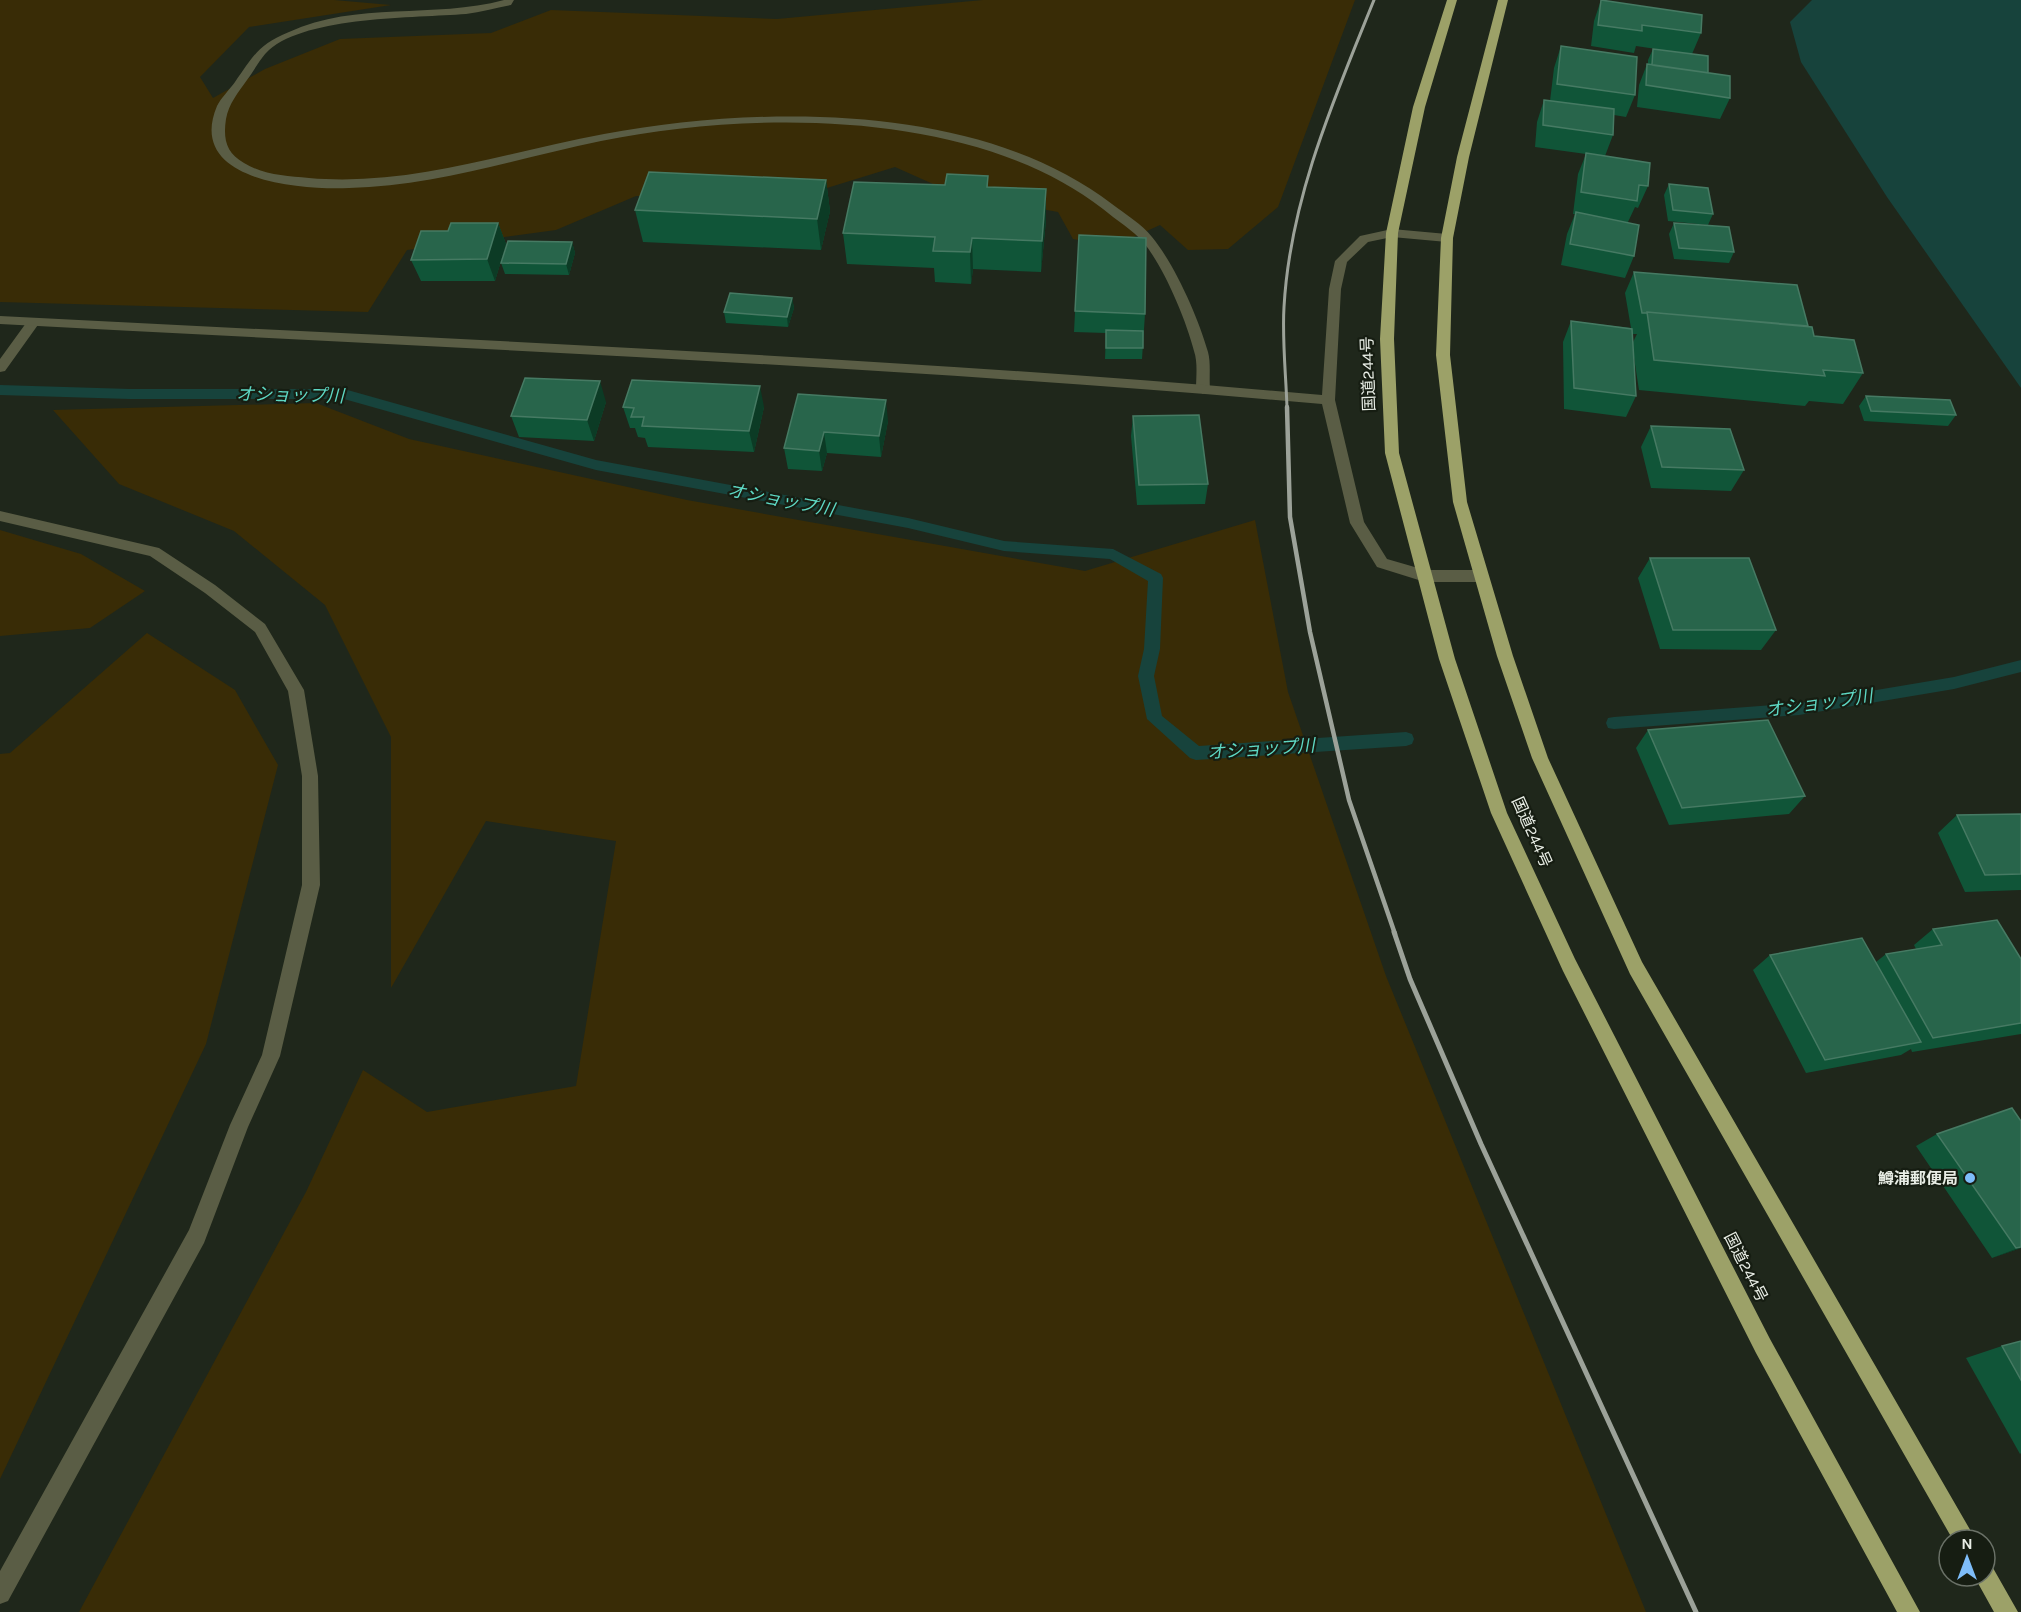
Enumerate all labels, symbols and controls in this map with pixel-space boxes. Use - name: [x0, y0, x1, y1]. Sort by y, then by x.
- street label: 国道244号: [1357, 336, 1379, 412]
- water label: オショップ川: [236, 383, 346, 407]
- water label: オショップ川: [726, 479, 838, 521]
- water label: オショップ川: [1764, 684, 1876, 721]
- water label: オショップ川: [1206, 734, 1318, 764]
- street label: 国道244号: [1508, 794, 1556, 870]
- place label: 鱒浦郵便局: [1878, 1169, 1958, 1188]
- marker: 鱒浦郵便局: [1963, 1171, 1977, 1185]
- street label: 国道244号: [1720, 1229, 1772, 1305]
- north arrow: [1937, 1528, 1997, 1588]
- text: N: [1961, 1534, 1973, 1553]

